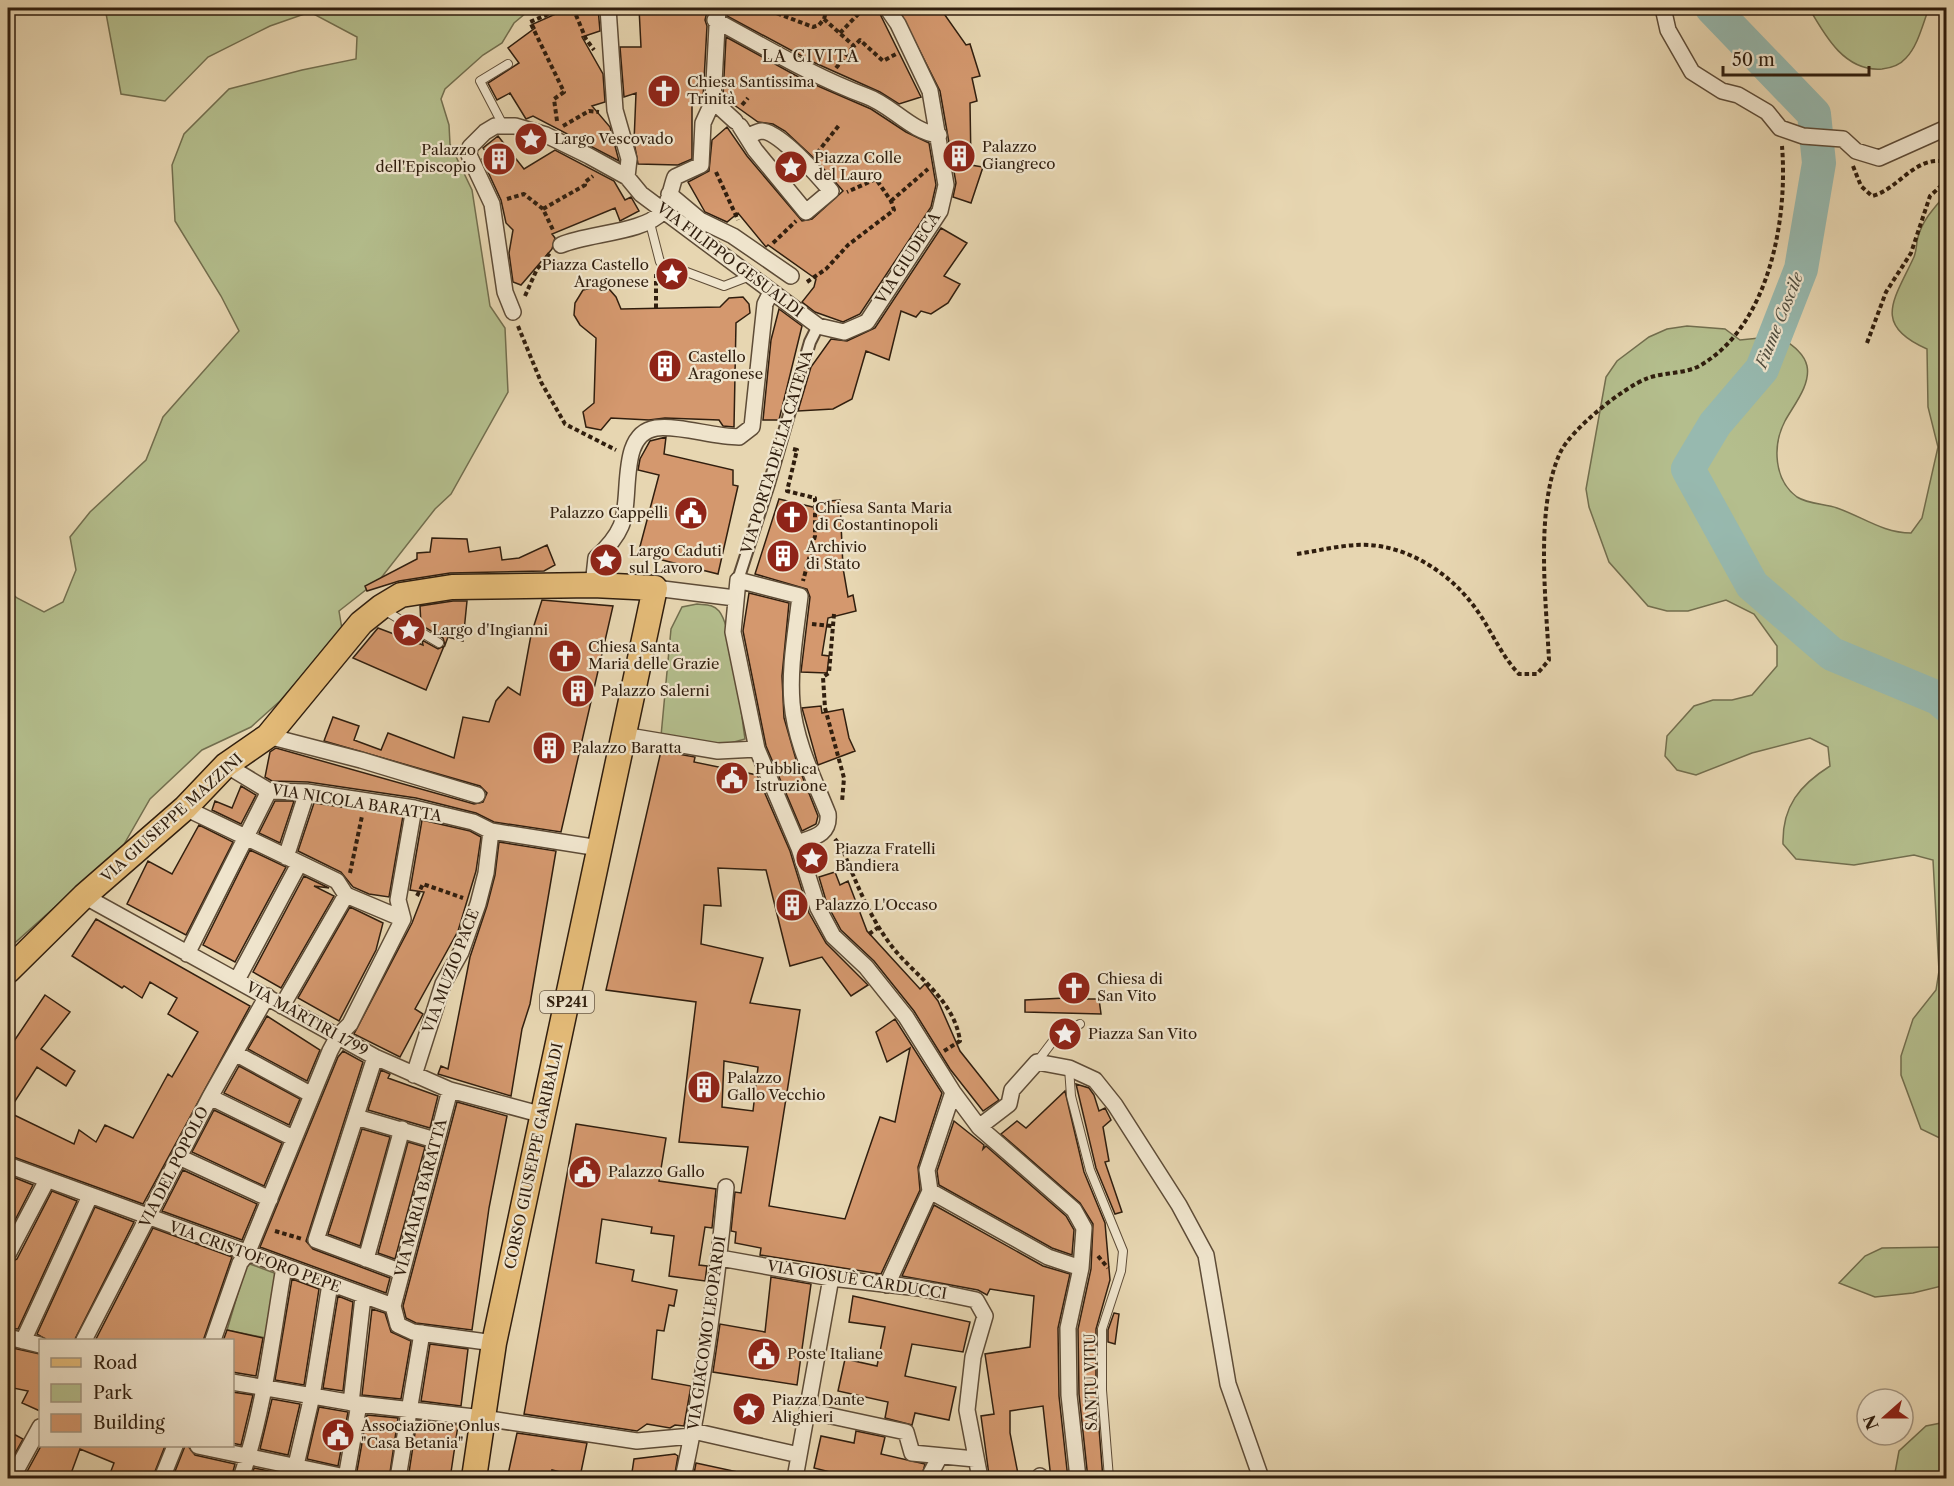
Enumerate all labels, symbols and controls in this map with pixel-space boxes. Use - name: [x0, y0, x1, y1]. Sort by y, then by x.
- scale bar: [1723, 39, 1868, 77]
- district label: LA CIVITA: [762, 46, 860, 66]
- text: 50 m: [1732, 49, 1775, 71]
- place label: Chiesa Santissima Trinità: [687, 72, 815, 108]
- church icon: Chiesa Santissima Trinità: [646, 73, 682, 109]
- place icon: Largo Vescovado: [513, 121, 549, 157]
- place label: Largo Vescovado: [554, 129, 673, 148]
- place label: Palazzo Giangreco: [982, 137, 1055, 173]
- building icon: Palazzo Giangreco: [941, 138, 977, 174]
- place label: Palazzo dell'Episcopio: [376, 140, 476, 176]
- building icon: Palazzo dell'Episcopio: [481, 141, 517, 177]
- place label: Piazza Colle del Lauro: [814, 148, 902, 184]
- place icon: Piazza Colle del Lauro: [773, 149, 809, 185]
- street label: VIA FILIPPO GESUALDI: [652, 198, 808, 321]
- street label: VIA GIUDECA: [870, 208, 945, 308]
- place label: Piazza Castello Aragonese: [542, 255, 649, 291]
- place icon: Piazza Castello Aragonese: [654, 256, 690, 292]
- water label: Fiume Coscile: [1750, 268, 1808, 373]
- place label: Castello Aragonese: [687, 347, 763, 383]
- street label: VIA PORTA DELLA CATENA: [736, 347, 817, 557]
- building icon: Castello Aragonese: [647, 348, 683, 384]
- public building icon: Palazzo Cappelli: [673, 495, 709, 531]
- place label: Chiesa Santa Maria di Costantinopoli: [815, 498, 952, 534]
- church icon: Chiesa Santa Maria di Costantinopoli: [774, 499, 810, 535]
- place label: Palazzo Cappelli: [550, 503, 668, 522]
- place label: Archivio di Stato: [805, 537, 867, 573]
- building icon: Archivio di Stato: [765, 538, 801, 574]
- place label: Largo Caduti sul Lavoro: [629, 541, 722, 577]
- place icon: Largo Caduti sul Lavoro: [588, 542, 624, 578]
- place icon: Largo d'Ingianni: [391, 612, 427, 648]
- place label: Largo d'Ingianni: [432, 620, 549, 639]
- place label: Chiesa Santa Maria delle Grazie: [588, 637, 719, 673]
- church icon: Chiesa Santa Maria delle Grazie: [547, 638, 583, 674]
- building icon: Palazzo Salerni: [560, 673, 596, 709]
- place label: Palazzo Salerni: [601, 681, 710, 700]
- building icon: Palazzo Baratta: [531, 730, 567, 766]
- place label: Palazzo Baratta: [572, 738, 682, 757]
- street label: VIA GIUSEPPE MAZZINI: [96, 749, 246, 887]
- place label: Pubblica Istruzione: [755, 759, 827, 795]
- public building icon: Pubblica Istruzione: [714, 760, 750, 796]
- street label: VIA NICOLA BARATTA: [270, 780, 444, 825]
- place label: Piazza Fratelli Bandiera: [835, 839, 936, 875]
- place icon: Piazza Fratelli Bandiera: [794, 840, 830, 876]
- building icon: Palazzo L'Occaso: [774, 887, 810, 923]
- place label: Palazzo L'Occaso: [815, 895, 937, 914]
- street label: VIA MUZIO PACE: [418, 906, 483, 1037]
- place label: Chiesa di San Vito: [1097, 969, 1163, 1005]
- church icon: Chiesa di San Vito: [1056, 970, 1092, 1006]
- street label: VIA MARTIRI 1799: [242, 977, 372, 1060]
- road number: SP241: [540, 991, 594, 1013]
- place icon: Piazza San Vito: [1047, 1016, 1083, 1052]
- place label: Piazza San Vito: [1088, 1024, 1197, 1043]
- street label: CORSO GIUSEPPE GARIBALDI: [500, 1041, 567, 1271]
- place label: Palazzo Gallo Vecchio: [727, 1068, 825, 1104]
- building icon: Palazzo Gallo Vecchio: [686, 1069, 722, 1105]
- street label: VIA DEL POPOLO: [134, 1103, 212, 1231]
- street label: VIA MARIA BARATTA: [390, 1116, 451, 1280]
- public building icon: Palazzo Gallo: [567, 1154, 603, 1190]
- place label: Palazzo Gallo: [608, 1162, 705, 1181]
- street label: VIA CRISTOFORO PEPE: [166, 1216, 344, 1296]
- street label: VIA GIACOMO LEOPARDI: [683, 1235, 730, 1432]
- street label: VIA GIOSUÈ CARDUCCI: [765, 1256, 948, 1303]
- street label: SANTU VITU: [1080, 1333, 1101, 1431]
- public building icon: Poste Italiane: [746, 1336, 782, 1372]
- legend: [39, 1339, 234, 1447]
- place label: Poste Italiane: [787, 1344, 883, 1363]
- text: Road: [93, 1352, 138, 1374]
- text: Park: [93, 1382, 134, 1404]
- north arrow: [1855, 1387, 1915, 1447]
- place label: Piazza Dante Alighieri: [771, 1390, 865, 1426]
- place icon: Piazza Dante Alighieri: [731, 1391, 767, 1427]
- text: Building: [93, 1412, 165, 1434]
- text: N: [1859, 1412, 1883, 1432]
- place label: Associazione Onlus "Casa Betania": [360, 1416, 500, 1452]
- public building icon: Associazione Onlus "Casa Betania": [320, 1417, 356, 1453]

